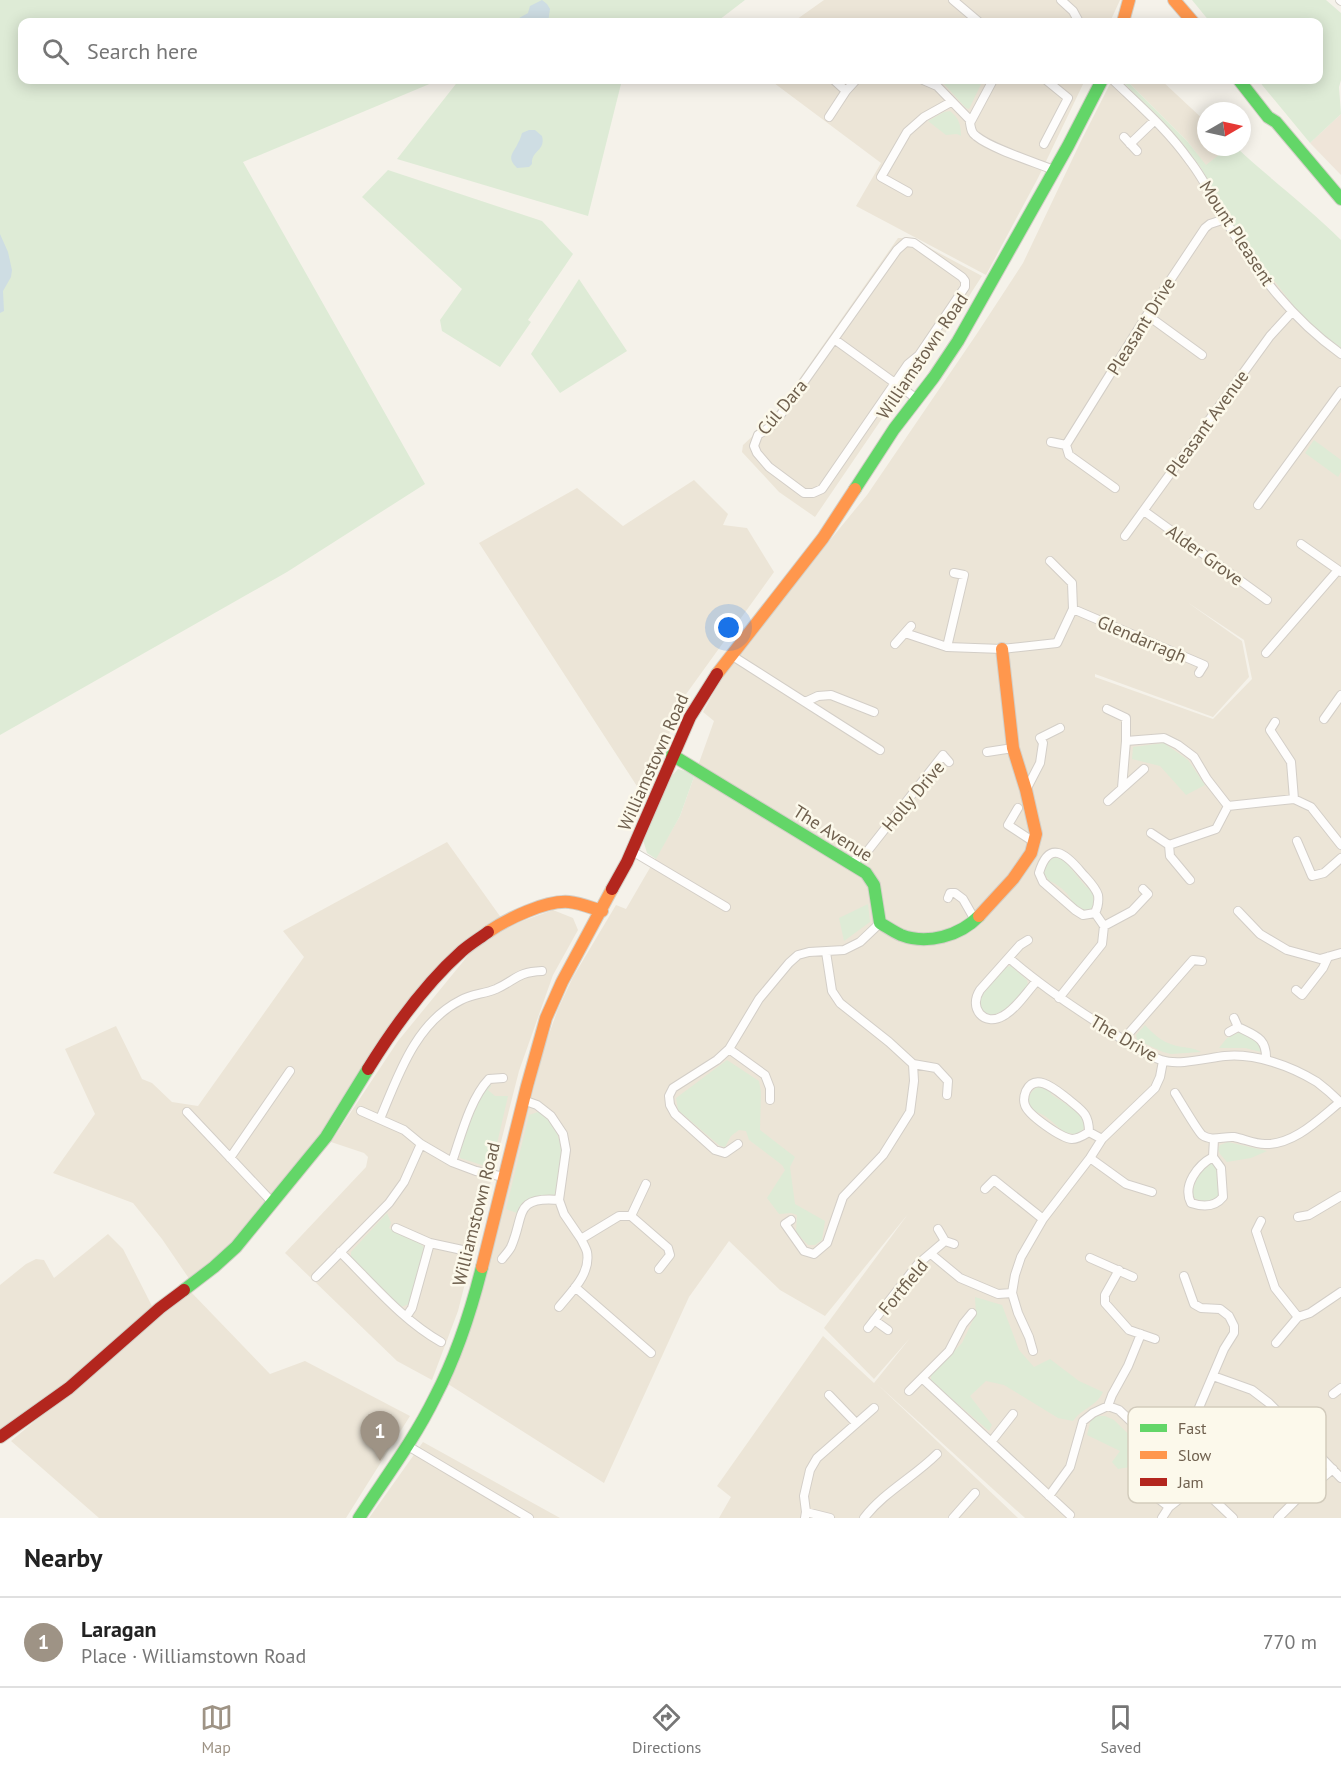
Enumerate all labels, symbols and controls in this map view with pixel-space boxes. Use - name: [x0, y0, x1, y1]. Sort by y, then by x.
- search box: [18, 18, 1323, 84]
- icon: search: [39, 35, 72, 68]
- text: Search here: [87, 37, 198, 65]
- north arrow: [1197, 102, 1251, 156]
- street label: Mount Pleasent: [1195, 176, 1279, 290]
- street label: Pleasant Drive: [1102, 273, 1180, 379]
- street label: Williamstown Road: [871, 288, 973, 424]
- street label: Pleasant Avenue: [1161, 365, 1253, 481]
- street label: Cúl Dara: [752, 374, 812, 440]
- street label: Alder Grove: [1162, 519, 1248, 591]
- street label: Glendarragh: [1094, 610, 1190, 668]
- your location: [714, 613, 743, 642]
- street label: Williamstown Road: [612, 690, 694, 834]
- street label: Holly Drive: [877, 756, 949, 836]
- street label: The Avenue: [789, 800, 877, 866]
- street label: The Drive: [1086, 1010, 1162, 1066]
- street label: Williamstown Road: [447, 1140, 505, 1288]
- street label: Fortfield: [873, 1255, 933, 1319]
- legend: [1128, 1407, 1326, 1503]
- pin: 1: [360, 1412, 400, 1461]
- text: Fast: [1178, 1418, 1207, 1438]
- text: Slow: [1178, 1445, 1212, 1465]
- text: Jam: [1177, 1472, 1204, 1492]
- text: Nearby: [24, 1541, 102, 1574]
- text: Laragan: [81, 1615, 157, 1643]
- text: 1: [38, 1629, 49, 1655]
- text: 770 m: [1263, 1629, 1317, 1655]
- text: Place · Williamstown Road: [81, 1643, 306, 1669]
- tab: Map: [200, 1701, 233, 1757]
- tab: Directions: [632, 1701, 701, 1757]
- tab: Saved: [1101, 1701, 1141, 1757]

